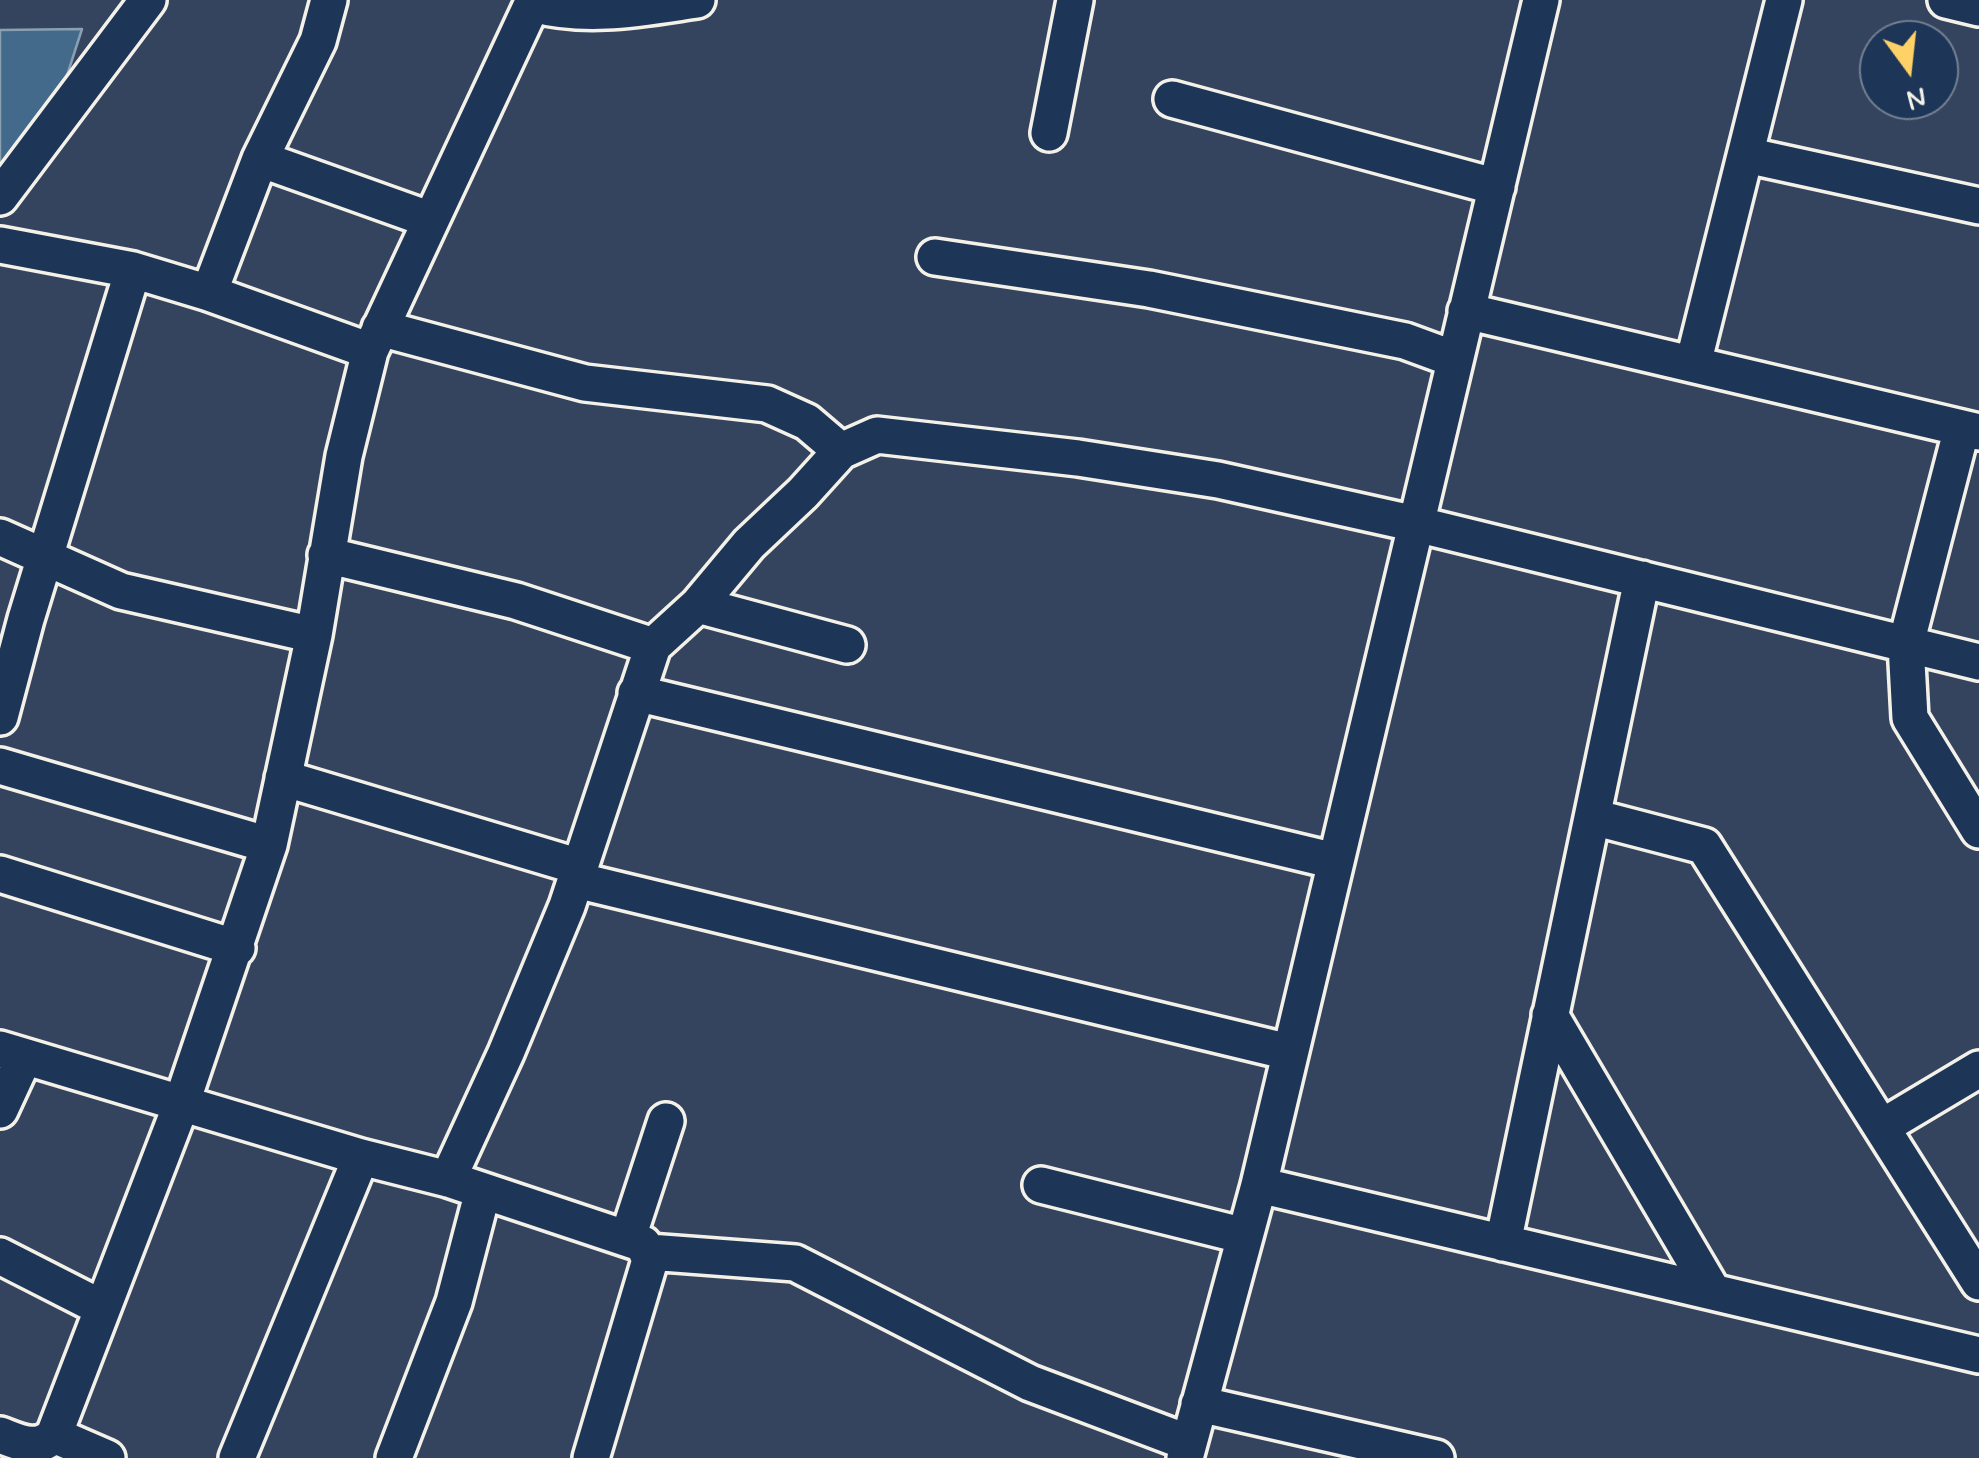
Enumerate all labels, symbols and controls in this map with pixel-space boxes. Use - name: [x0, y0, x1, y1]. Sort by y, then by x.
- north arrow: [1859, 20, 1959, 120]
- text: N: [1903, 77, 1930, 118]

